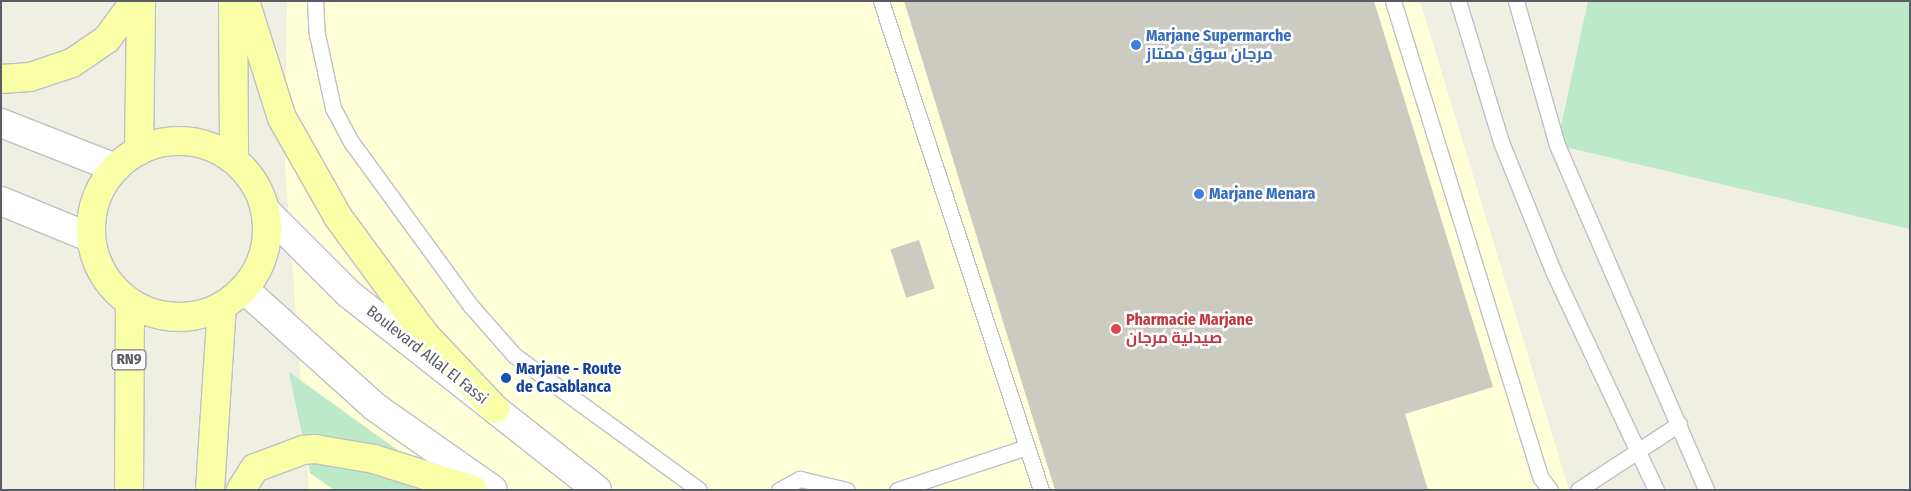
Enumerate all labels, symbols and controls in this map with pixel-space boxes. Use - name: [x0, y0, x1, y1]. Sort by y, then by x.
- place label: Marjane Supermarche مرجان سوق ممتاز: [1146, 26, 1291, 64]
- marker: Marjane Supermarche مرجان سوق ممتاز: [1130, 39, 1142, 51]
- place label: Marjane Menara: [1209, 184, 1315, 204]
- marker: Marjane Menara: [1193, 188, 1205, 200]
- street label: Boulevard Allal El Fassi: [362, 302, 492, 408]
- place label: Pharmacie Marjane صيدلية مرجان: [1126, 310, 1253, 348]
- marker: Pharmacie Marjane صيدلية مرجان: [1110, 323, 1122, 335]
- road number: RN9: [110, 348, 148, 372]
- place label: Marjane - Route de Casablanca: [516, 359, 621, 397]
- marker: Marjane - Route de Casablanca: [500, 372, 512, 384]

